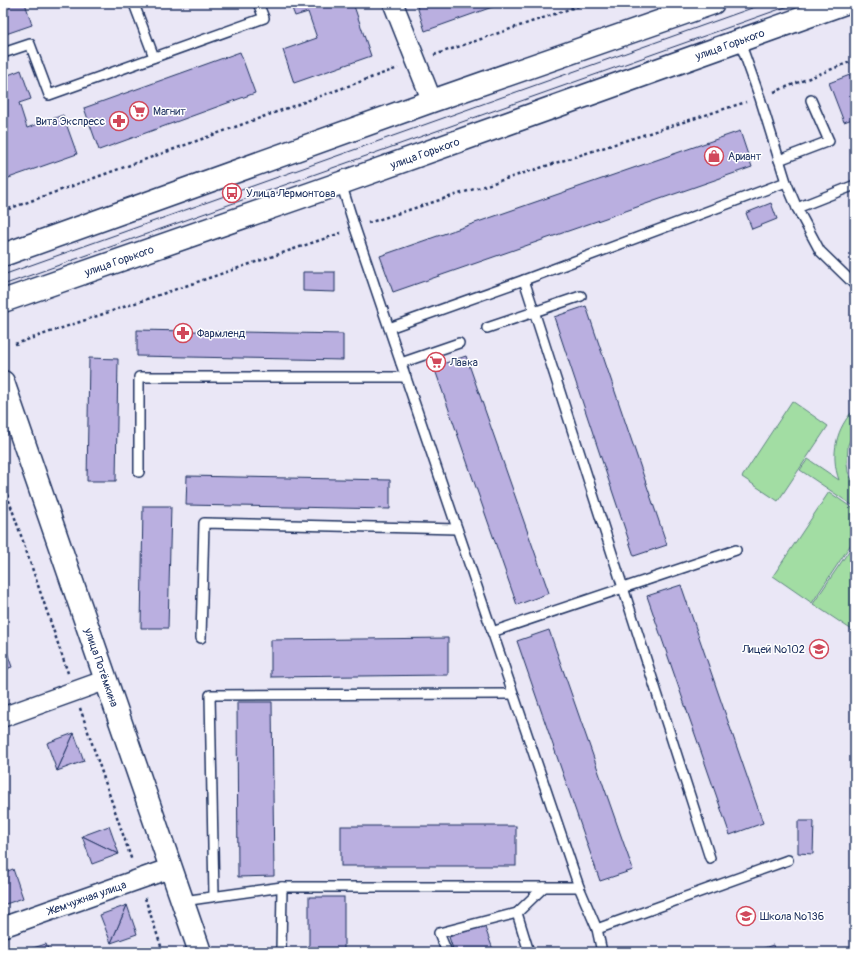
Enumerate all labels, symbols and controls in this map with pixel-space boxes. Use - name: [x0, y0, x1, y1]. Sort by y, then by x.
- street label: улица Горького: [693, 26, 766, 63]
- supermarket icon: Магнит: [128, 100, 150, 122]
- place label: Магнит: [153, 105, 186, 118]
- pharmacy icon: Вита Экспресс: [108, 110, 130, 132]
- place label: Вита Экспресс: [36, 115, 105, 128]
- street label: улица Горького: [387, 135, 461, 172]
- shop icon: Ариант: [703, 145, 725, 167]
- place label: Ариант: [728, 150, 762, 163]
- bus stop icon: Улица Лермонтова: [221, 182, 243, 204]
- place label: Улица Лермонтова: [246, 187, 335, 200]
- street label: улица Горького: [82, 242, 156, 279]
- pharmacy icon: Фармленд: [172, 322, 194, 344]
- place label: Фармленд: [197, 327, 246, 340]
- supermarket icon: Лавка: [425, 351, 447, 373]
- place label: Лавка: [449, 356, 478, 369]
- street label: улица Потёмкина: [82, 625, 121, 708]
- school or university icon: Лицей №102: [808, 638, 830, 660]
- place label: Лицей №102: [741, 643, 805, 656]
- street label: Жемчужная улица: [44, 878, 128, 918]
- school or university icon: Школа №136: [735, 905, 757, 927]
- place label: Школа №136: [760, 910, 824, 923]

